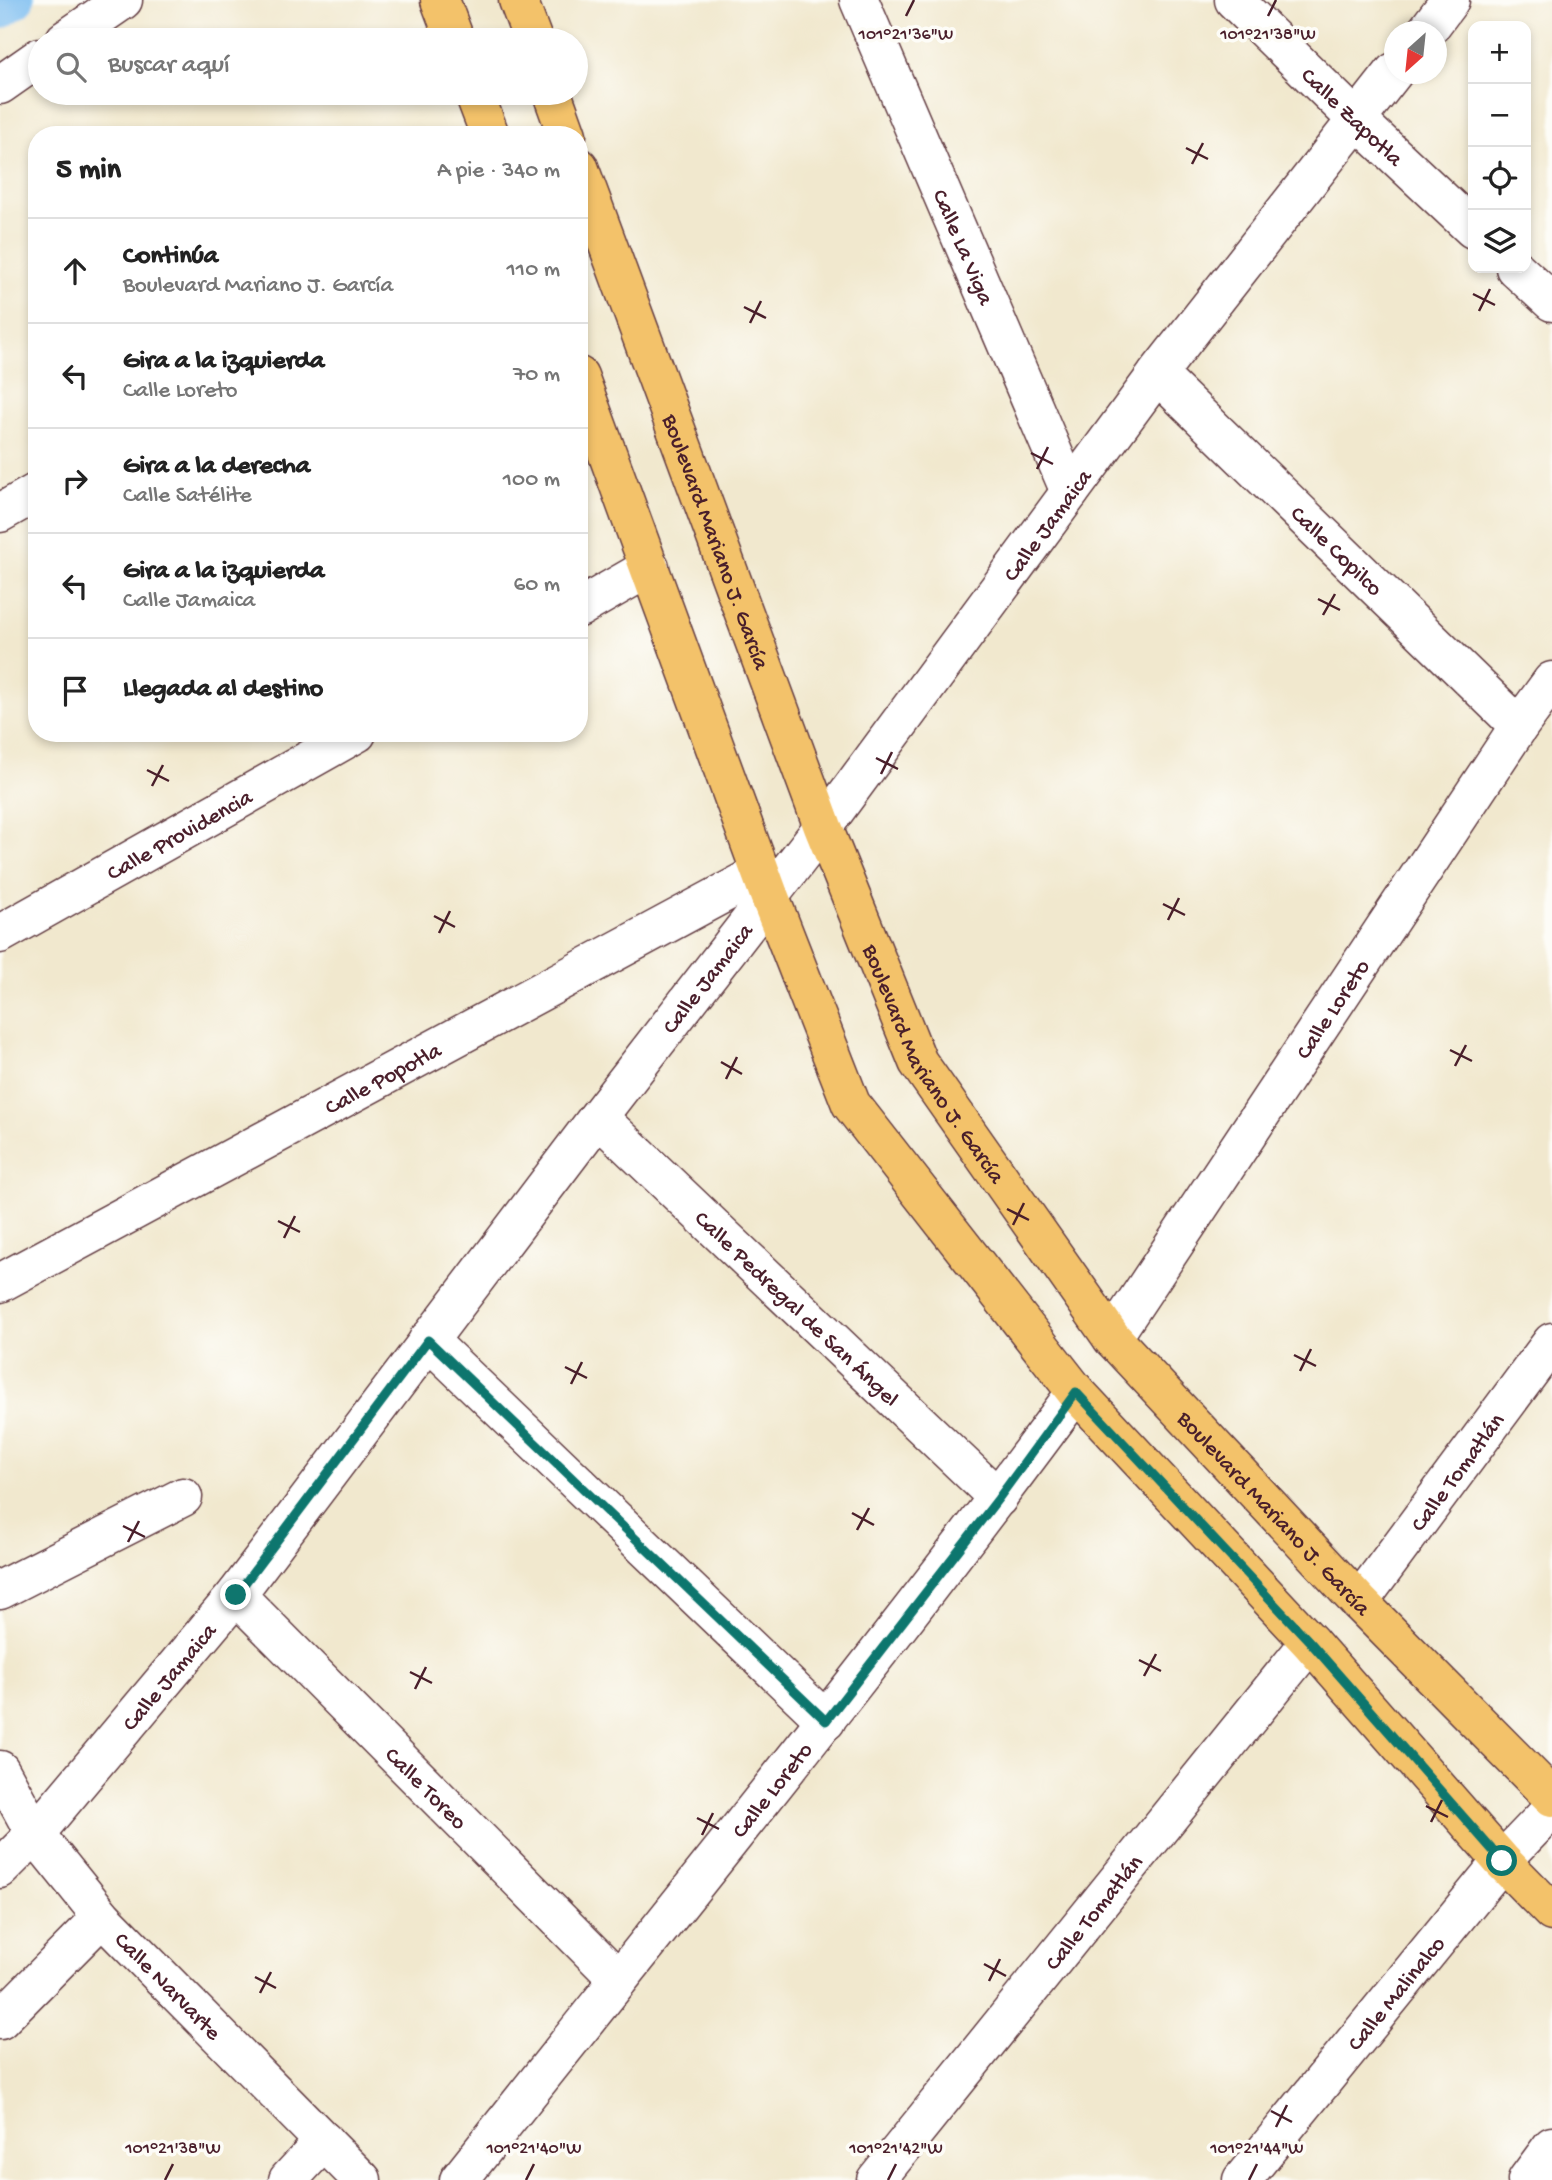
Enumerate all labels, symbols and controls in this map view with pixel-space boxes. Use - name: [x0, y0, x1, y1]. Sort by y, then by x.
- north arrow: [1384, 21, 1447, 84]
- map controls: [1468, 21, 1531, 273]
- button: +: [1468, 21, 1531, 84]
- text: 101°21'36"W: [858, 25, 953, 46]
- text: 101°21'38"W: [1219, 25, 1316, 46]
- search box: [28, 28, 588, 105]
- icon: search: [52, 48, 90, 86]
- text: Buscar aquí: [108, 51, 230, 82]
- street label: Calle Zapotla: [1294, 63, 1408, 174]
- button: −: [1468, 84, 1531, 147]
- button: locate: [1468, 147, 1531, 210]
- text: 5 min: [56, 154, 121, 189]
- text: A pie · 340 m: [437, 158, 560, 185]
- street label: Calle La Viga: [925, 186, 999, 311]
- button: layers: [1468, 210, 1531, 273]
- text: Continúa: [123, 242, 218, 273]
- icon: ahead: [56, 252, 94, 290]
- text: 110 m: [507, 257, 560, 284]
- text: Boulevard Mariano J. García: [123, 273, 393, 300]
- text: Gira a la izquierda: [123, 347, 325, 378]
- icon: left: [56, 357, 94, 395]
- text: 70 m: [513, 362, 560, 389]
- text: Calle Loreto: [123, 378, 237, 405]
- street label: Boulevard Mariano J. García: [654, 410, 774, 675]
- text: Gira a la derecha: [123, 452, 310, 483]
- icon: right: [56, 462, 94, 500]
- street label: Calle Jamaica: [999, 464, 1100, 588]
- text: 100 m: [503, 467, 560, 494]
- text: Calle Satélite: [123, 483, 252, 510]
- street label: Calle Copilco: [1283, 501, 1387, 603]
- text: Gira a la izquierda: [123, 557, 325, 588]
- icon: left: [56, 567, 94, 605]
- text: 60 m: [514, 572, 560, 599]
- text: Calle Jamaica: [123, 588, 255, 615]
- icon: arrive: [56, 672, 94, 710]
- text: Llegada al destino: [123, 675, 323, 706]
- street label: Calle Providencia: [103, 784, 259, 888]
- street label: Calle Jamaica: [658, 918, 761, 1040]
- street label: Boulevard Mariano J. García: [855, 940, 1010, 1191]
- street label: Calle Loreto: [1291, 955, 1377, 1065]
- street label: Calle Popotla: [321, 1037, 448, 1122]
- street label: Calle Pedregal de San Ángel: [687, 1206, 903, 1414]
- street label: Boulevard Mariano J. García: [1169, 1406, 1376, 1624]
- street label: Calle Tomatlán: [1406, 1409, 1512, 1538]
- route end: [220, 1579, 251, 1610]
- street label: Calle Jamaica: [118, 1618, 224, 1738]
- street label: Calle Loreto: [727, 1738, 820, 1845]
- street label: Calle Toreo: [378, 1743, 471, 1837]
- route start: [1486, 1845, 1517, 1876]
- street label: Calle Tomatlán: [1041, 1850, 1150, 1977]
- street label: Calle Narvarte: [107, 1928, 227, 2048]
- street label: Calle Malinalco: [1343, 1932, 1452, 2057]
- text: 101°21'38"W: [124, 2139, 221, 2160]
- text: 101°21'40"W: [485, 2139, 582, 2160]
- text: 101°21'42"W: [848, 2139, 943, 2160]
- text: 101°21'44"W: [1209, 2139, 1304, 2160]

